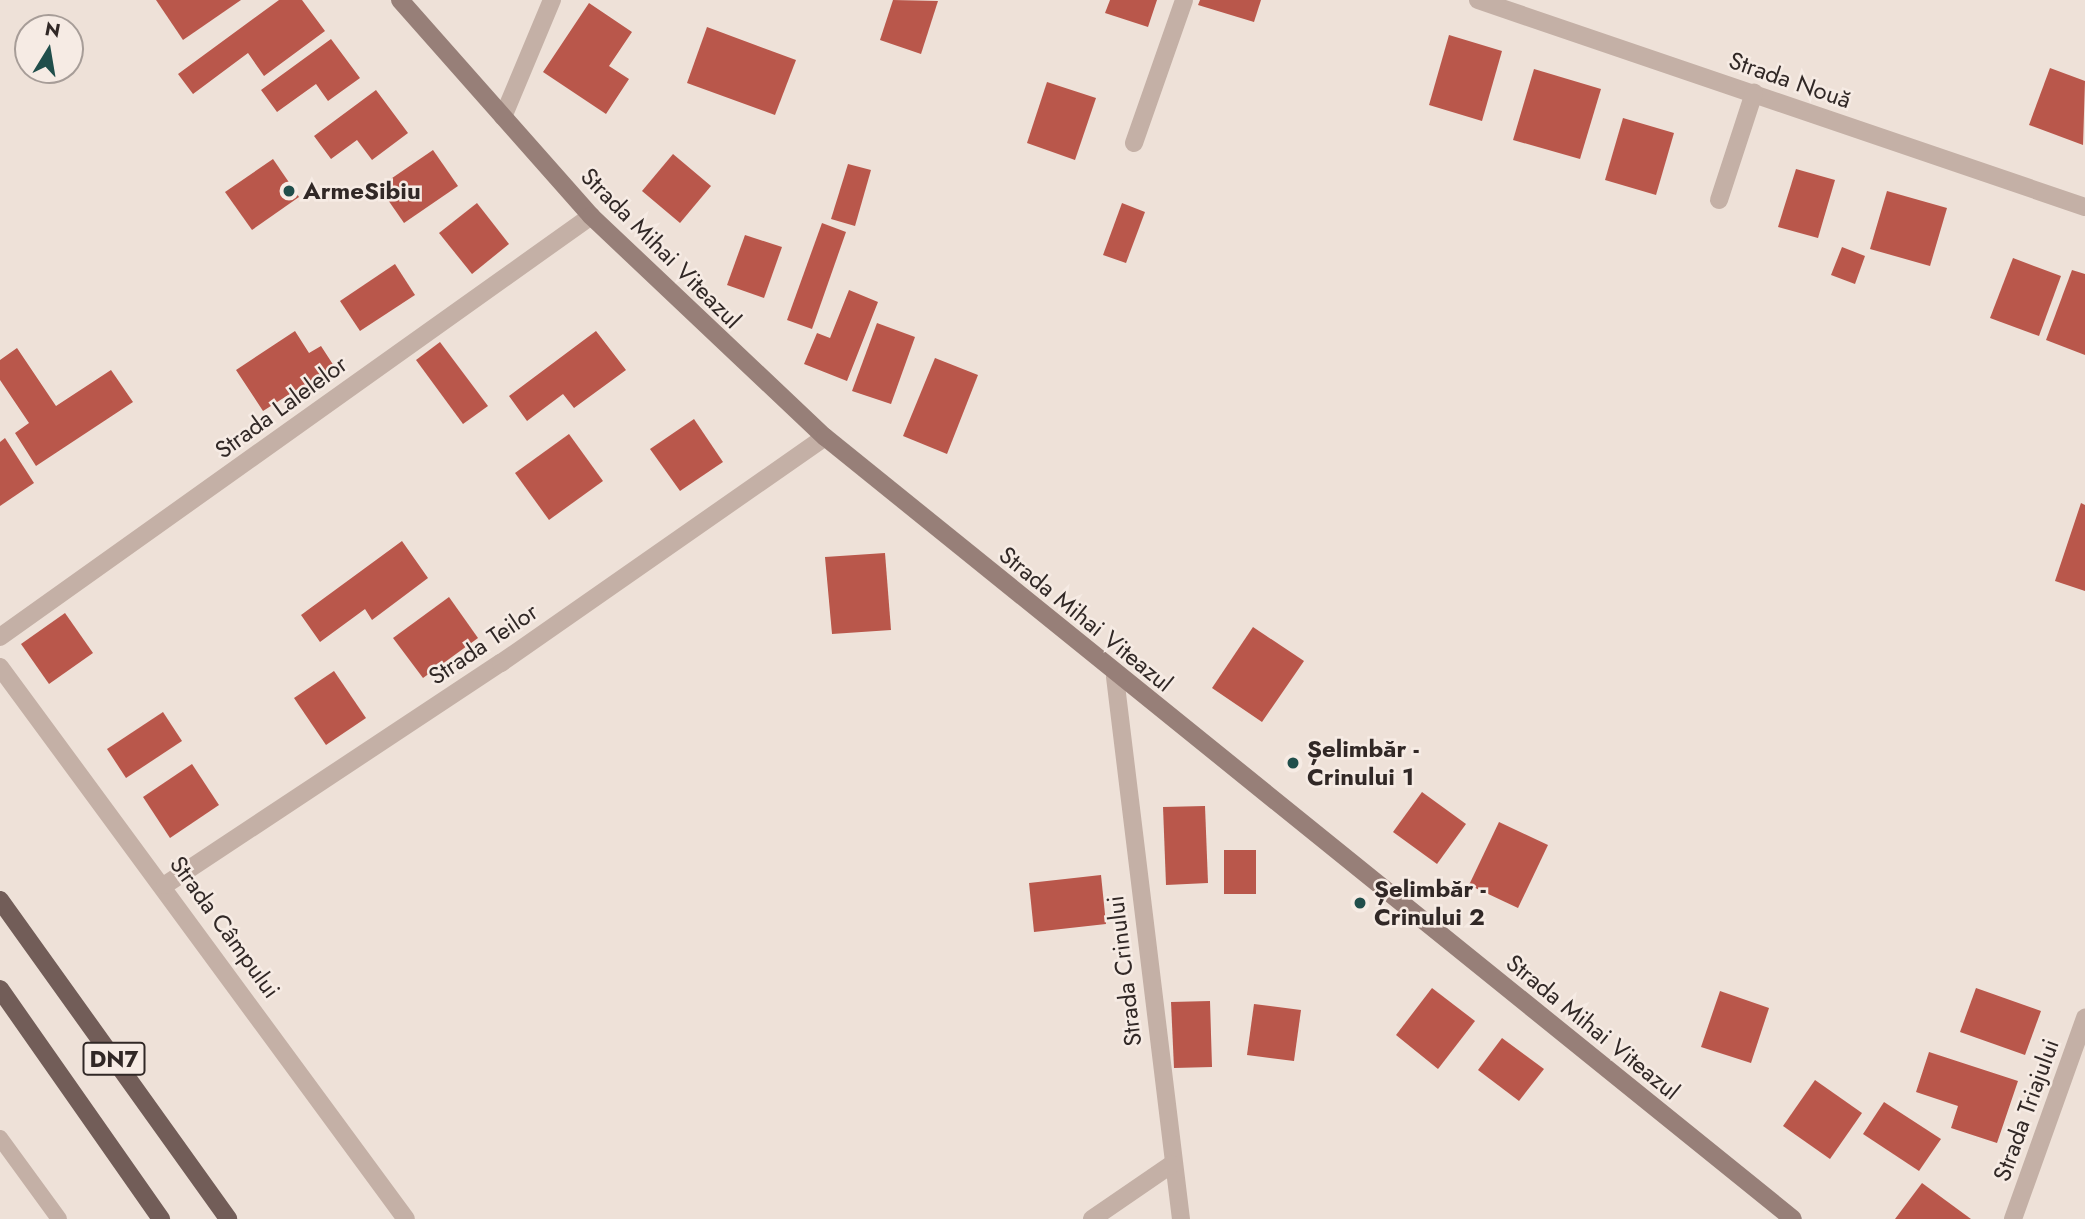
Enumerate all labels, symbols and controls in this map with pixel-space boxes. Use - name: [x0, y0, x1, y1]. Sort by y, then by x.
- north arrow: [14, 14, 84, 84]
- text: N: [43, 15, 63, 45]
- street label: Strada Nouă: [1725, 46, 1855, 114]
- street label: Strada Mihai Viteazul: [575, 162, 747, 334]
- place label: ArmeSibiu: [303, 177, 421, 205]
- marker: ArmeSibiu: [281, 183, 297, 199]
- street label: Strada Lalelelor: [209, 349, 353, 465]
- street label: Strada Mihai Viteazul: [993, 540, 1179, 698]
- street label: Strada Teilor: [423, 597, 543, 691]
- place label: Șelimbăr - Crinului 1: [1307, 735, 1419, 791]
- marker: Șelimbăr - Crinului 1: [1285, 755, 1301, 771]
- street label: Strada Câmpului: [164, 850, 286, 1004]
- place label: Șelimbăr - Crinului 2: [1374, 875, 1486, 931]
- street label: Strada Crinului: [1100, 894, 1148, 1048]
- marker: Șelimbăr - Crinului 2: [1352, 895, 1368, 911]
- street label: Strada Mihai Viteazul: [1500, 948, 1686, 1106]
- street label: Strada Triajului: [1987, 1035, 2065, 1185]
- road number: DN7: [82, 1040, 146, 1078]

